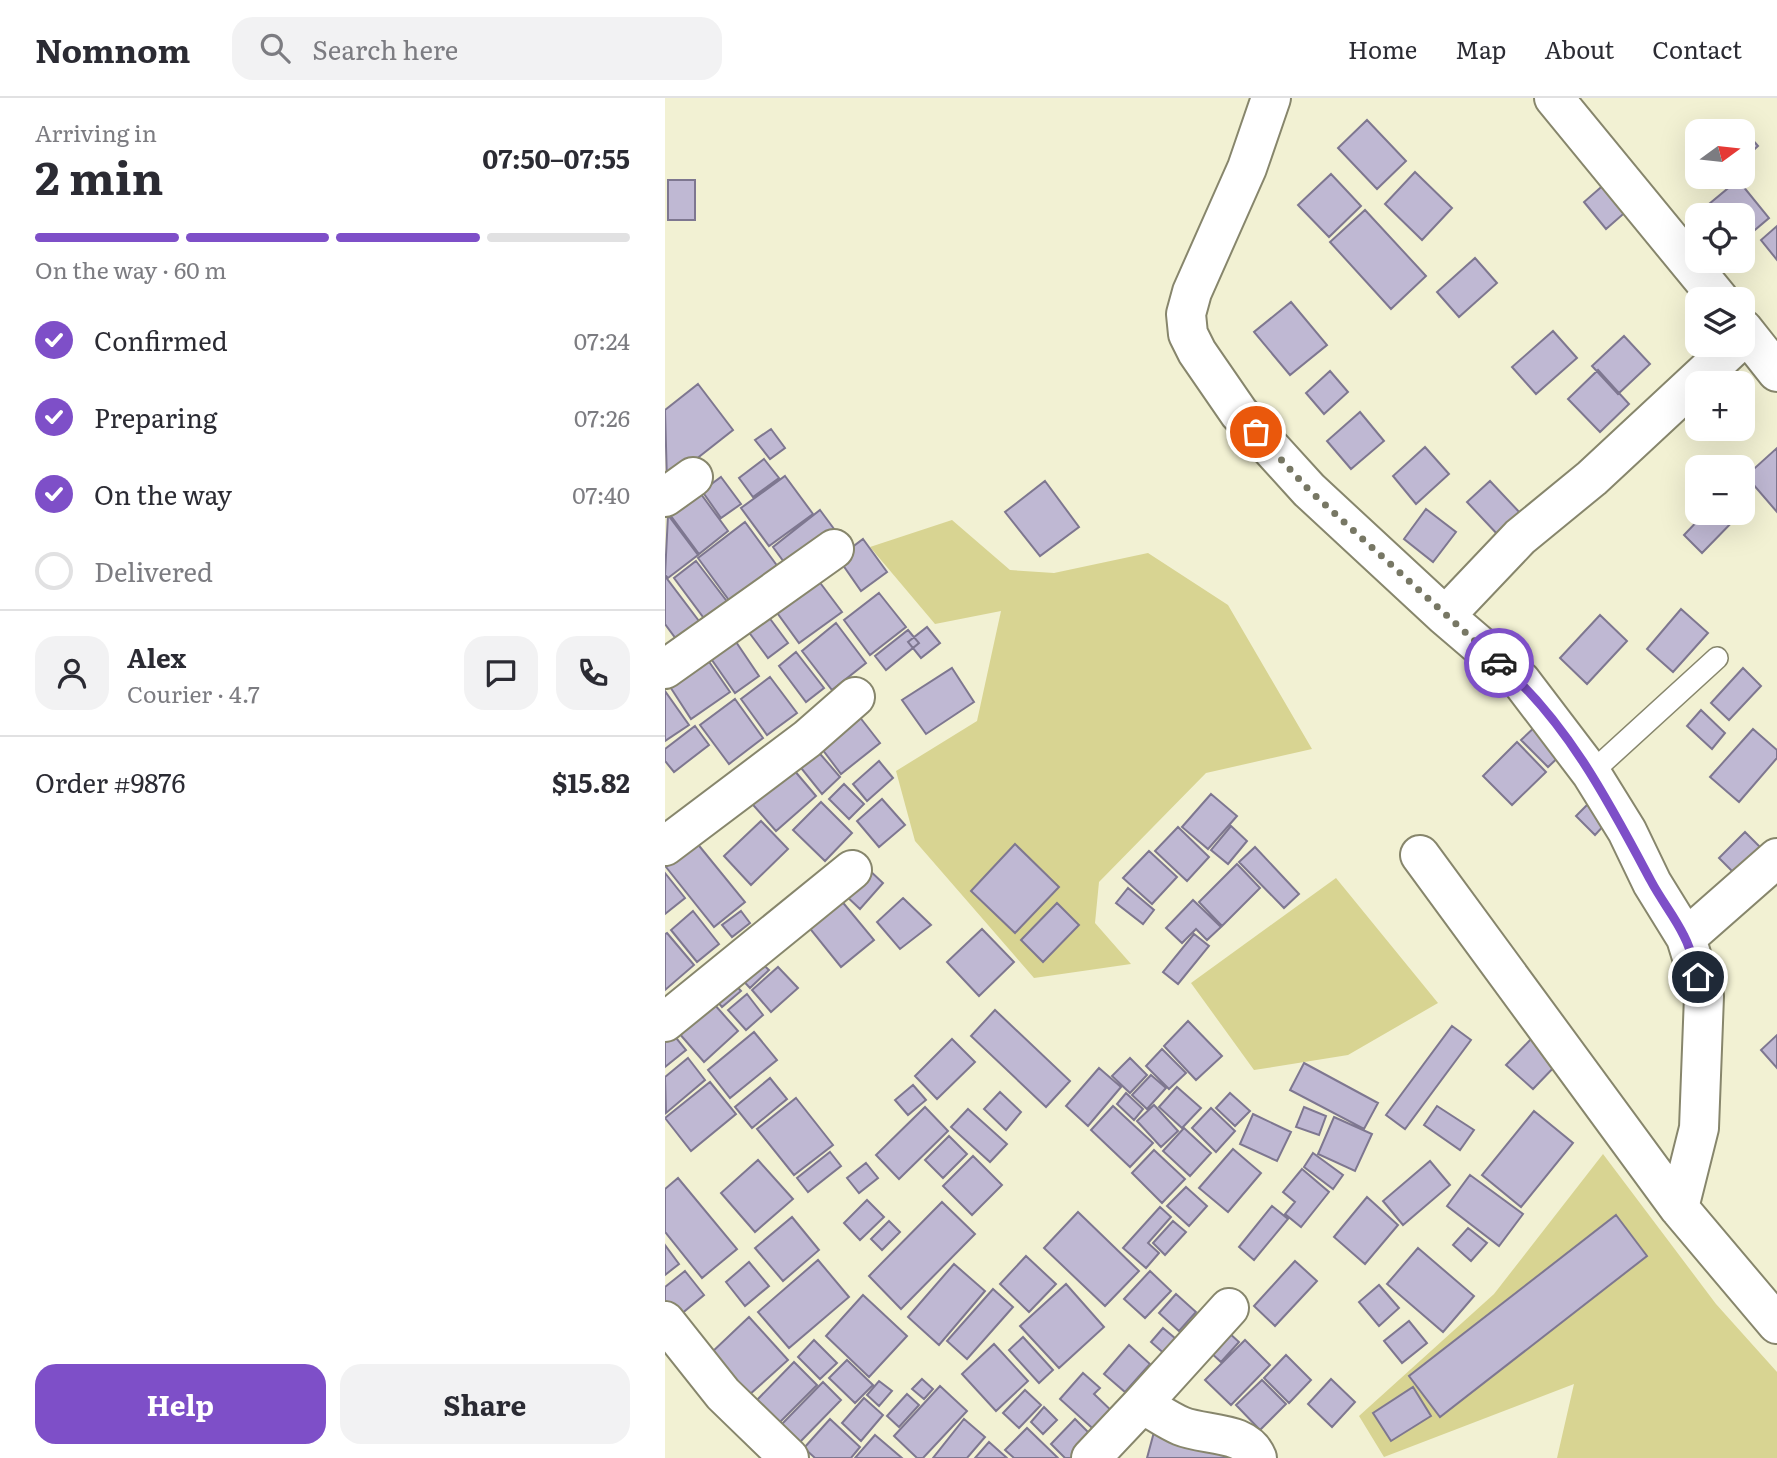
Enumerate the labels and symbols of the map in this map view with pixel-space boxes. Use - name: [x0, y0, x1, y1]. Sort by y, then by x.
- north arrow: [1685, 119, 1755, 189]
- pin: [1226, 402, 1286, 462]
- courier: [1464, 628, 1534, 698]
- pin: [1668, 947, 1728, 1007]

